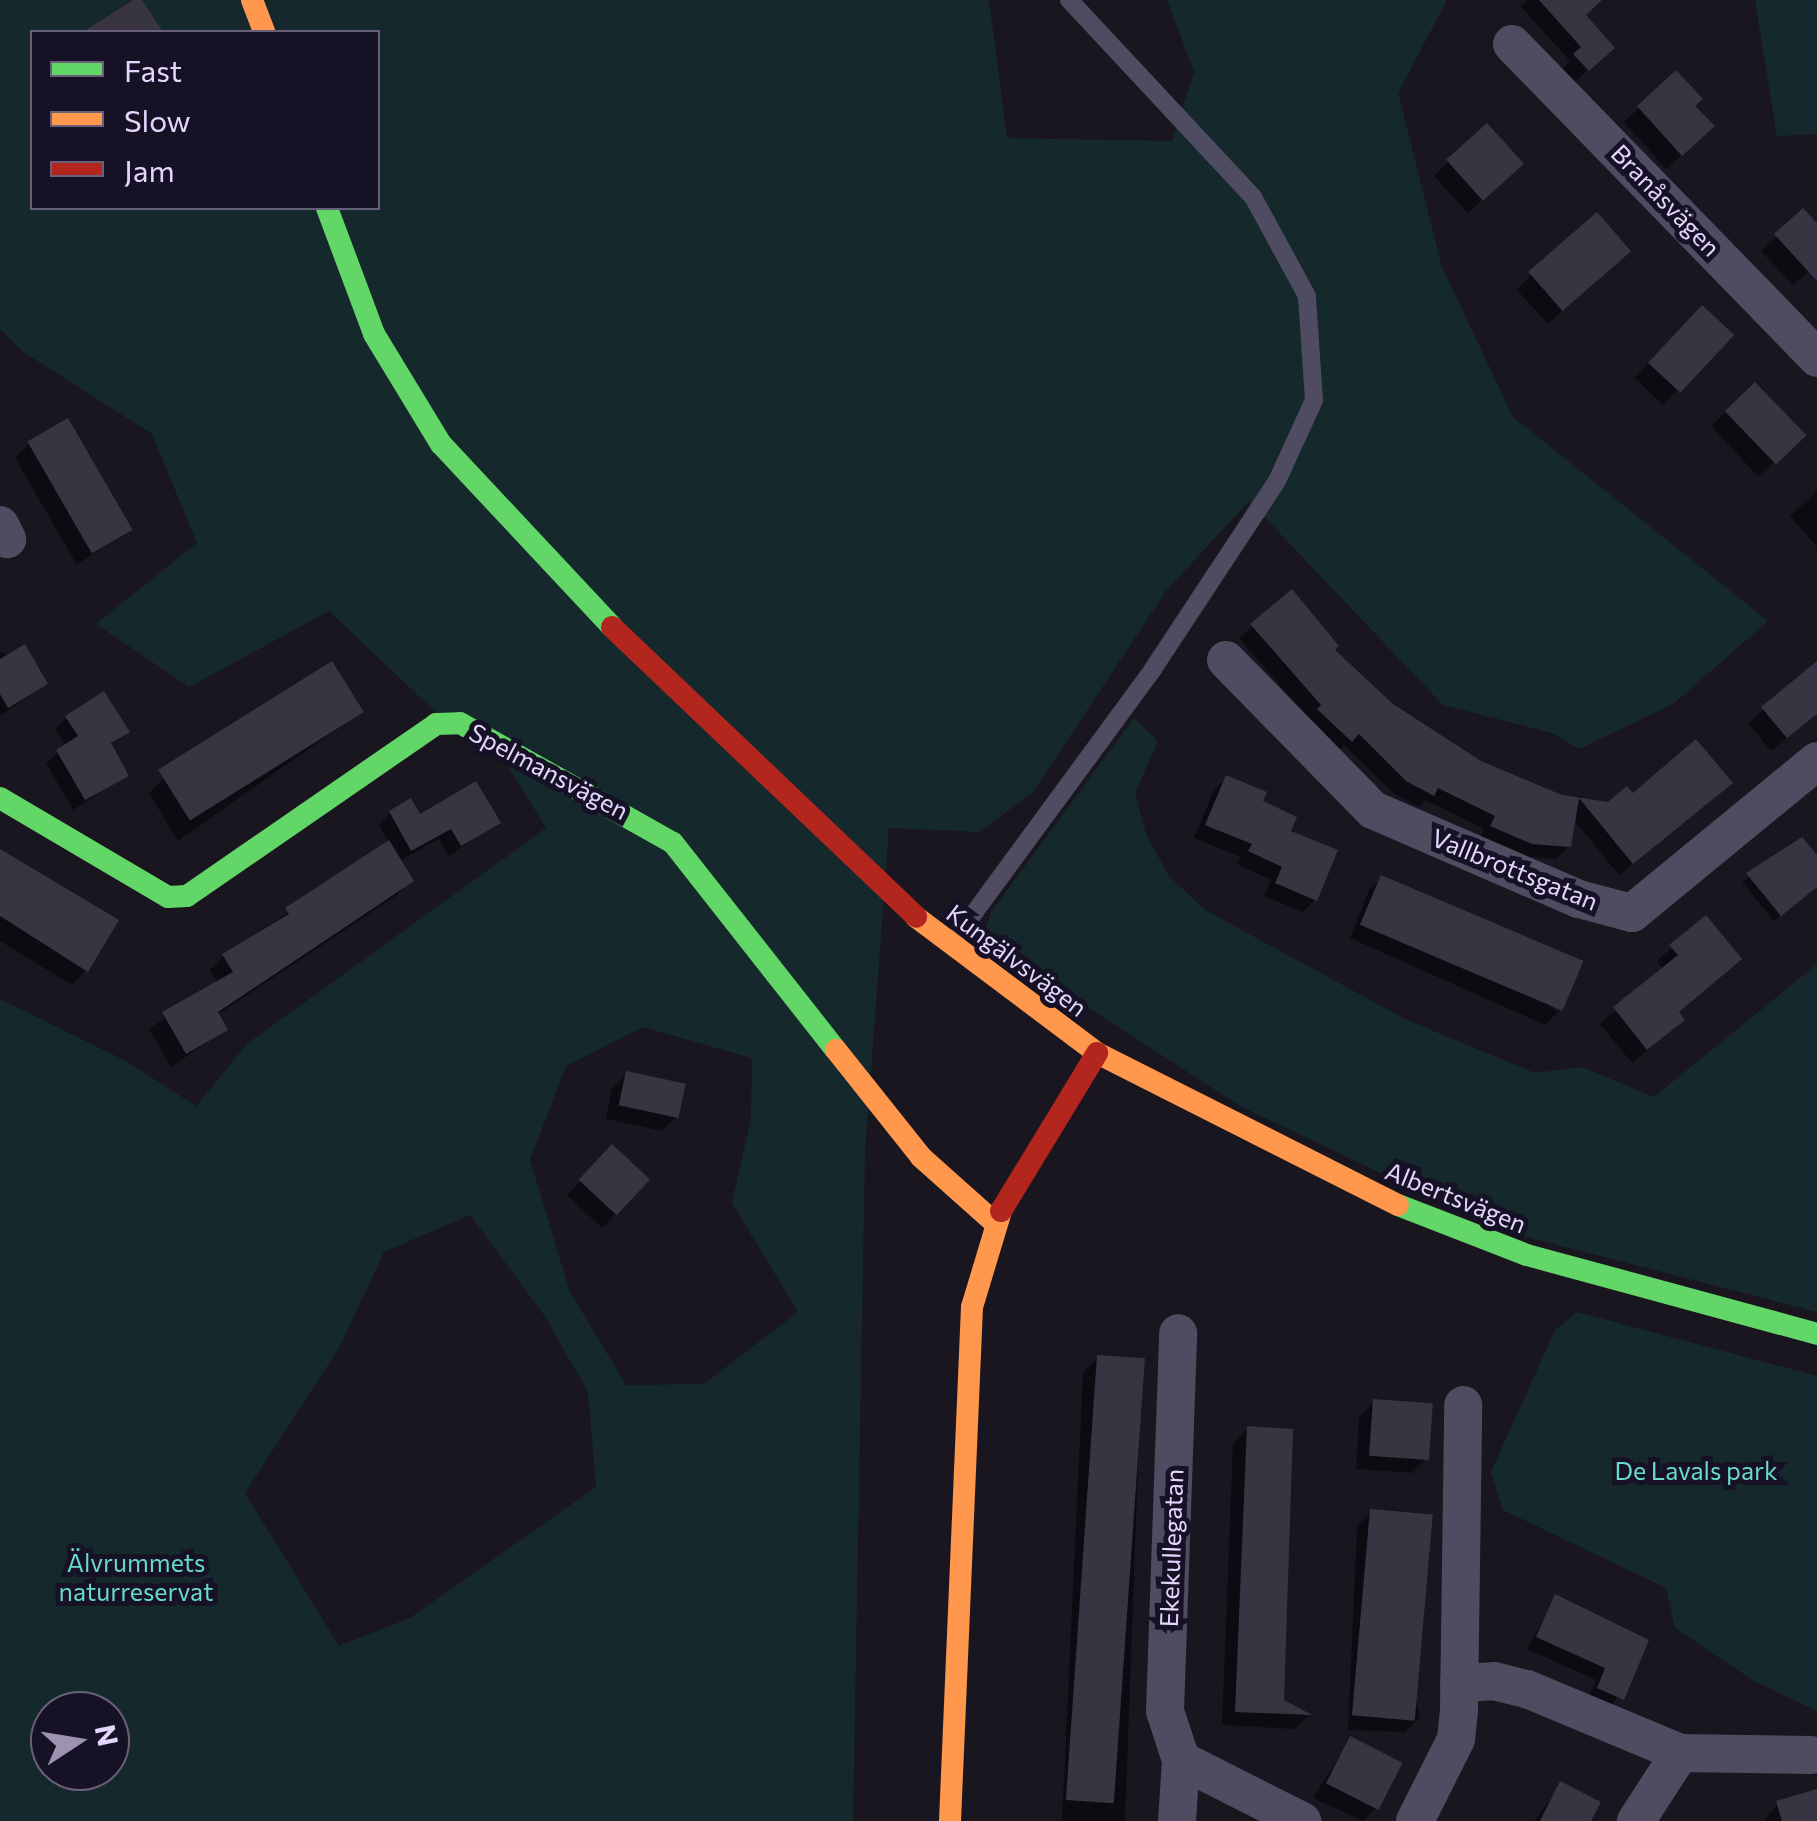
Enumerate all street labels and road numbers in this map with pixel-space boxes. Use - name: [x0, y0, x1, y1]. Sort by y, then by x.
- street label: Branåsvägen: [1605, 138, 1727, 262]
- street label: Spelmansvägen: [464, 717, 634, 825]
- street label: Vallbrottsgatan: [1427, 822, 1603, 916]
- street label: Kungälvsvägen: [941, 898, 1093, 1022]
- street label: Albertsvägen: [1381, 1155, 1531, 1239]
- street label: Ekekullegatan: [1153, 1468, 1189, 1628]

